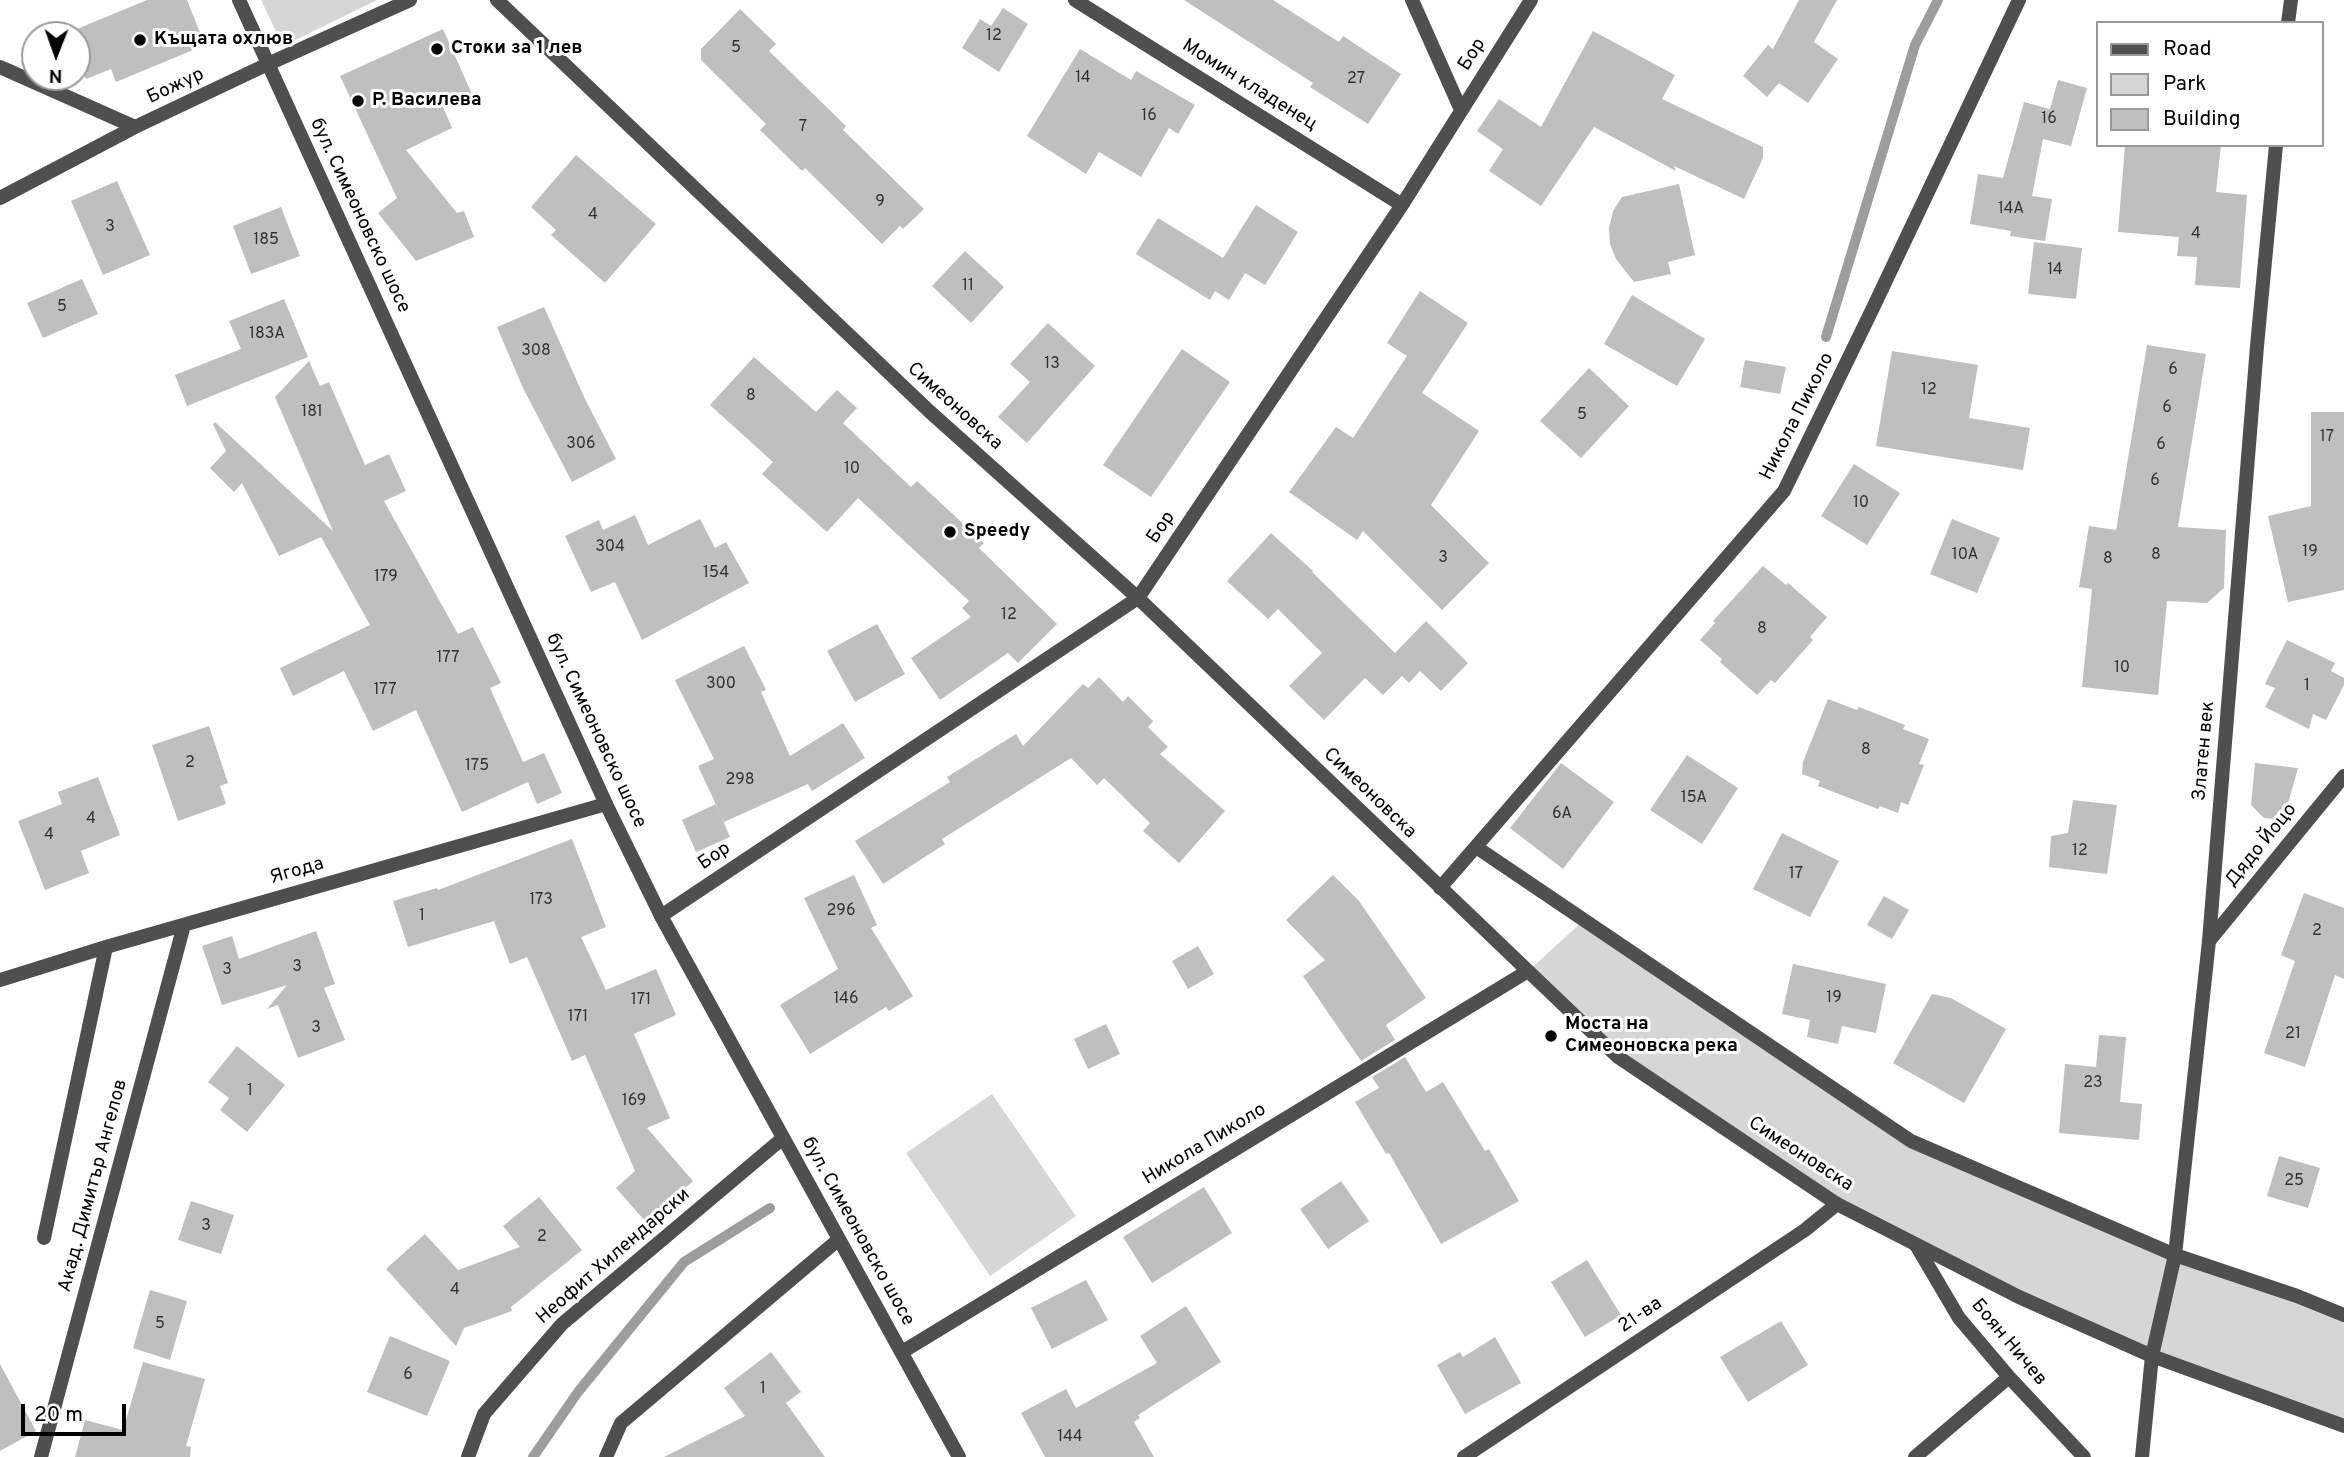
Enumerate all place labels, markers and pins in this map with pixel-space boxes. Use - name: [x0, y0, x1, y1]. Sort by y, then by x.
- place label: Къщата охлюв: [154, 29, 293, 51]
- marker: Къщата охлюв: [132, 32, 148, 48]
- place label: Стоки за 1 лев: [451, 38, 583, 60]
- marker: Стоки за 1 лев: [429, 41, 445, 57]
- place label: Р. Василева: [372, 90, 482, 112]
- marker: Р. Василева: [350, 93, 366, 109]
- place label: Speedy: [964, 521, 1030, 543]
- marker: Speedy: [942, 524, 958, 540]
- place label: Моста на Симеоновска река: [1565, 1014, 1738, 1058]
- marker: Моста на Симеоновска река: [1543, 1028, 1559, 1044]

